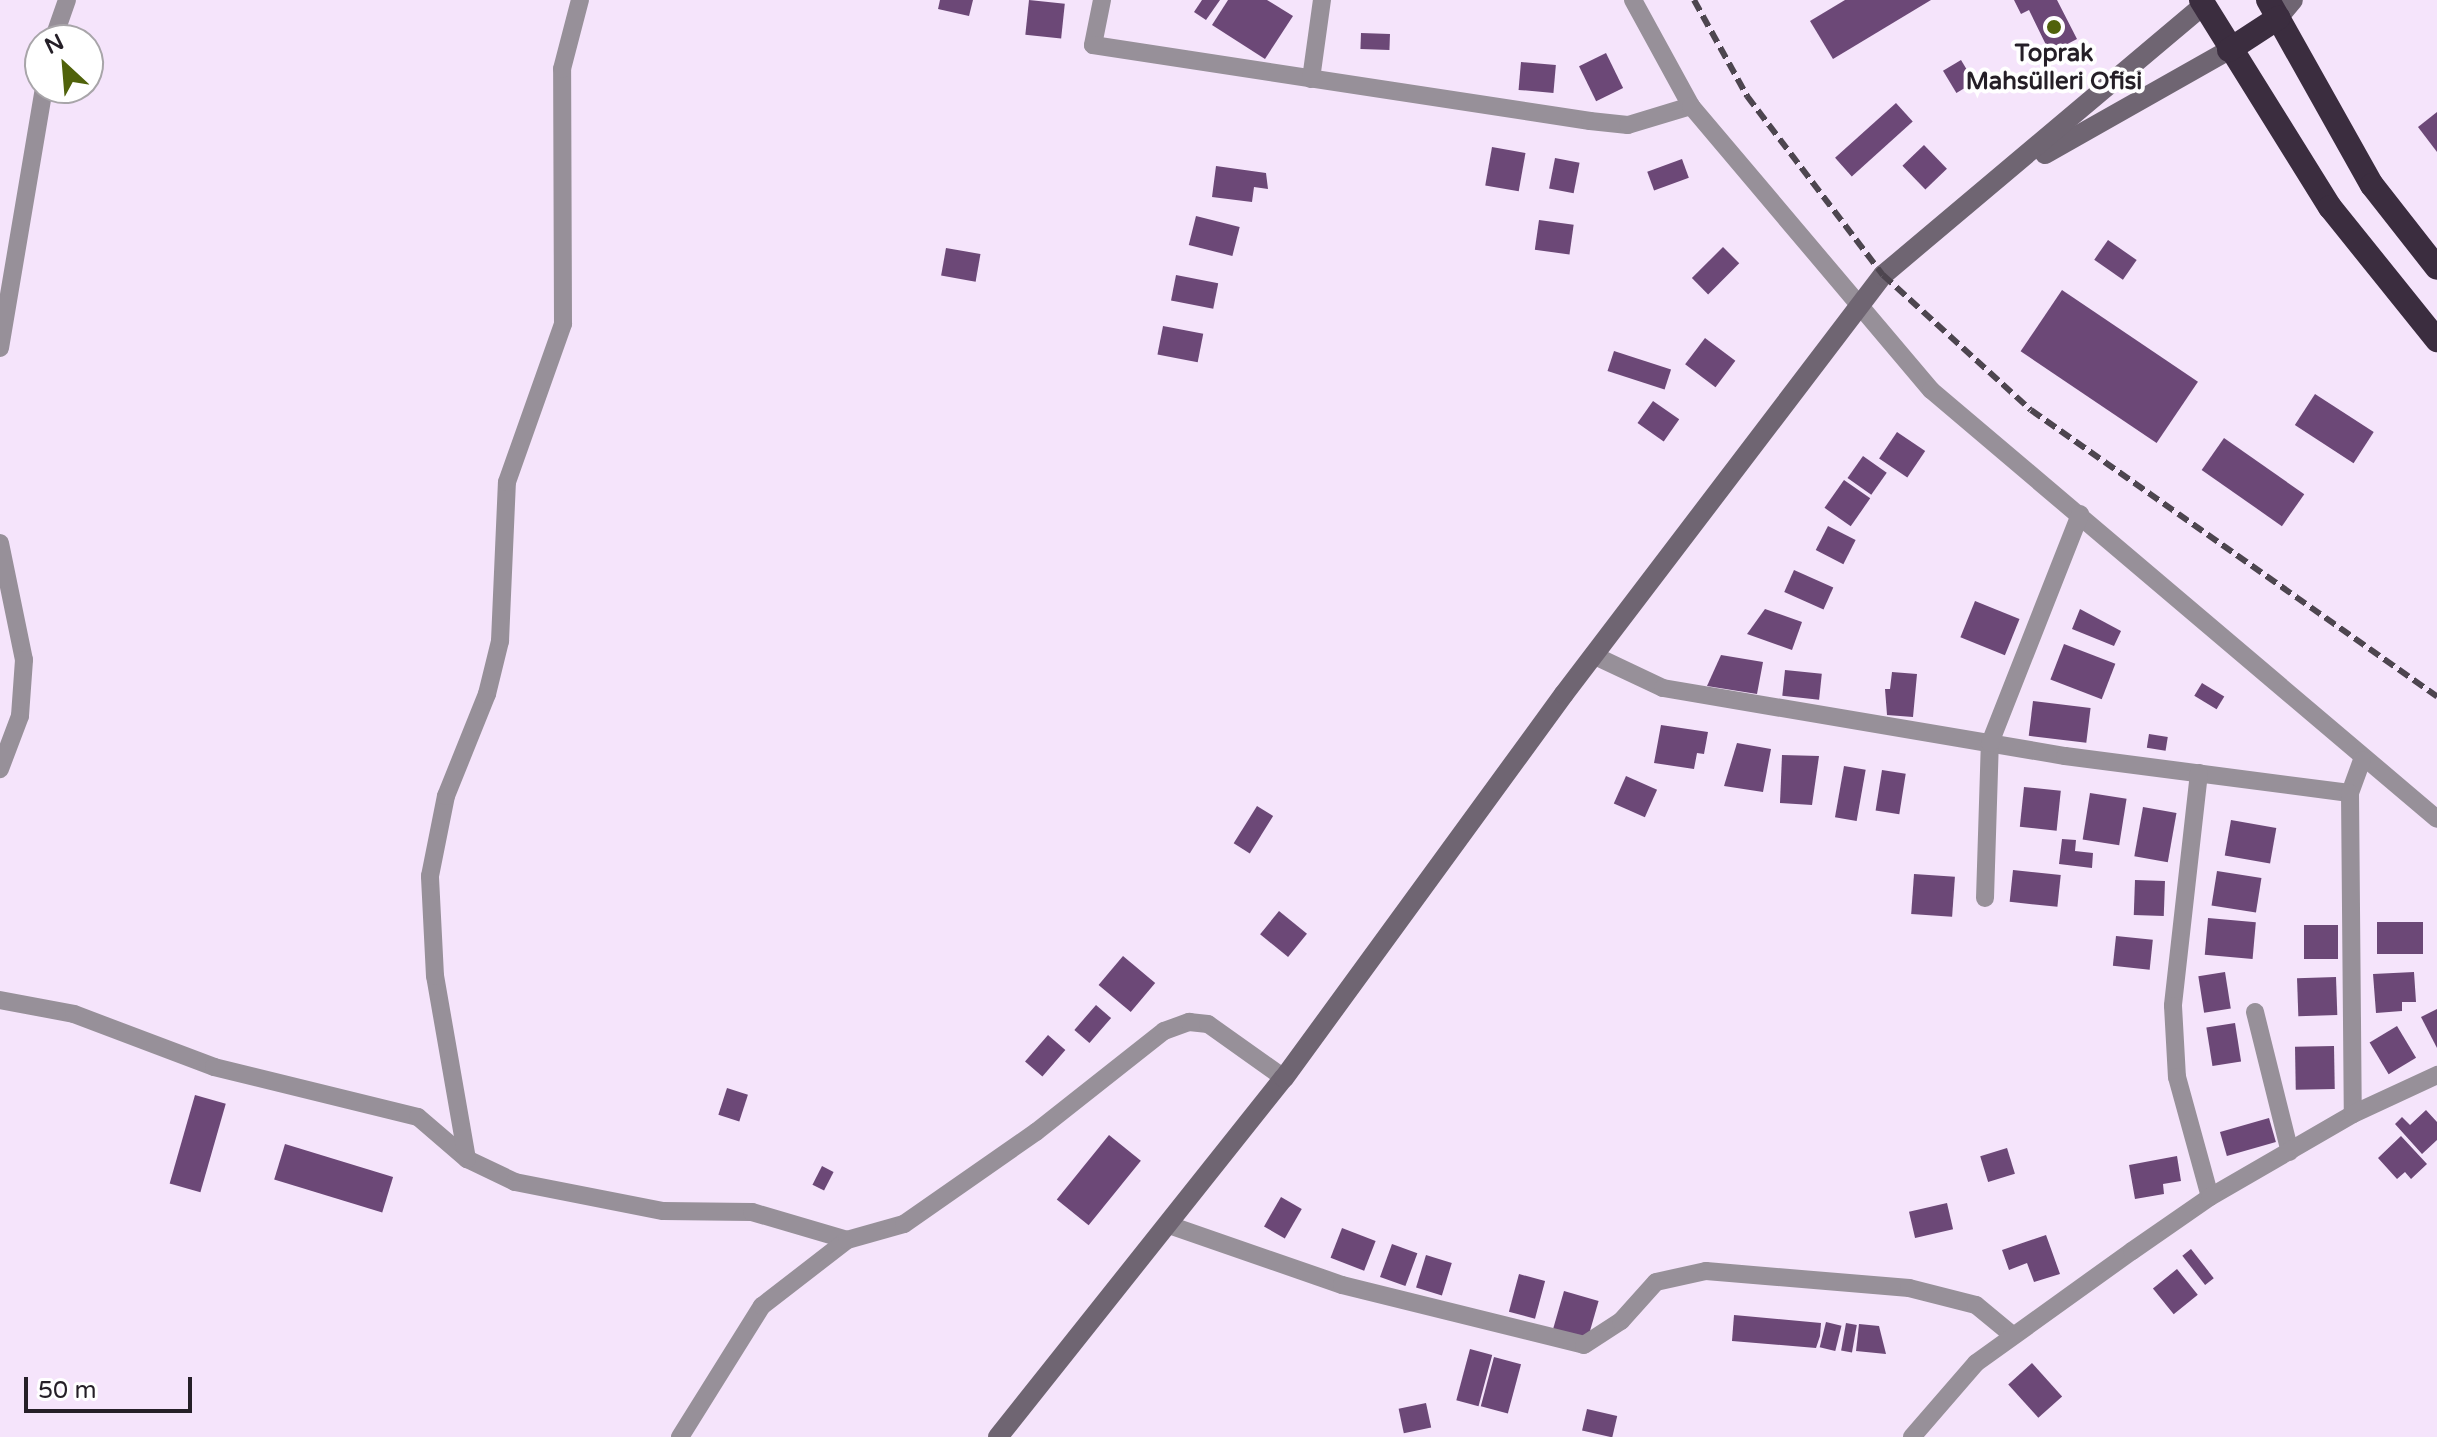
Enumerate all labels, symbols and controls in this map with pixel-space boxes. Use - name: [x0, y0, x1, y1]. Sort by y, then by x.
- marker: Toprak Mahsülleri Ofisi: [2045, 18, 2063, 36]
- north arrow: [24, 24, 104, 104]
- text: N: [41, 29, 68, 60]
- place label: Toprak Mahsülleri Ofisi: [1966, 40, 2142, 96]
- scale bar: [28, 1361, 196, 1411]
- text: 50 m: [38, 1376, 96, 1405]

